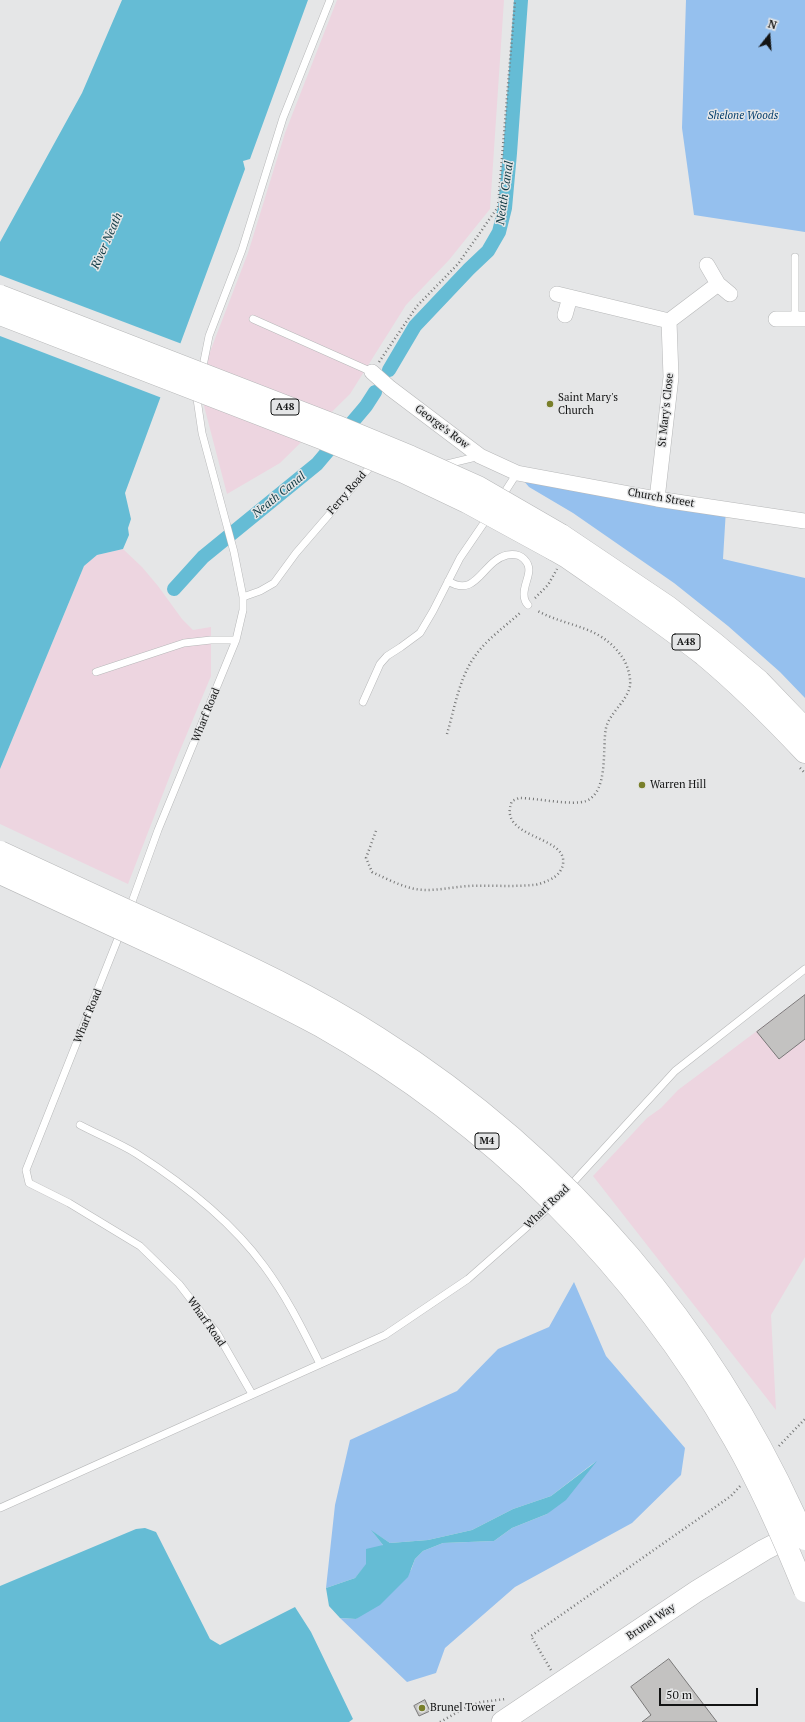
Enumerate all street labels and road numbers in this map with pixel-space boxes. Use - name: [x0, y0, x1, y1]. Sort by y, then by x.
- street label: St Mary's Close: [656, 372, 676, 448]
- road number: A48: [271, 399, 299, 415]
- street label: George's Row: [412, 402, 472, 452]
- street label: Ferry Road: [325, 469, 369, 517]
- street label: Church Street: [627, 486, 695, 510]
- road number: A48: [672, 634, 700, 650]
- street label: Wharf Road: [189, 686, 223, 744]
- street label: Wharf Road: [71, 987, 105, 1045]
- road number: M4: [475, 1133, 499, 1149]
- street label: Wharf Road: [522, 1182, 572, 1232]
- street label: Wharf Road: [184, 1295, 228, 1349]
- street label: Brunel Way: [624, 1601, 678, 1643]

